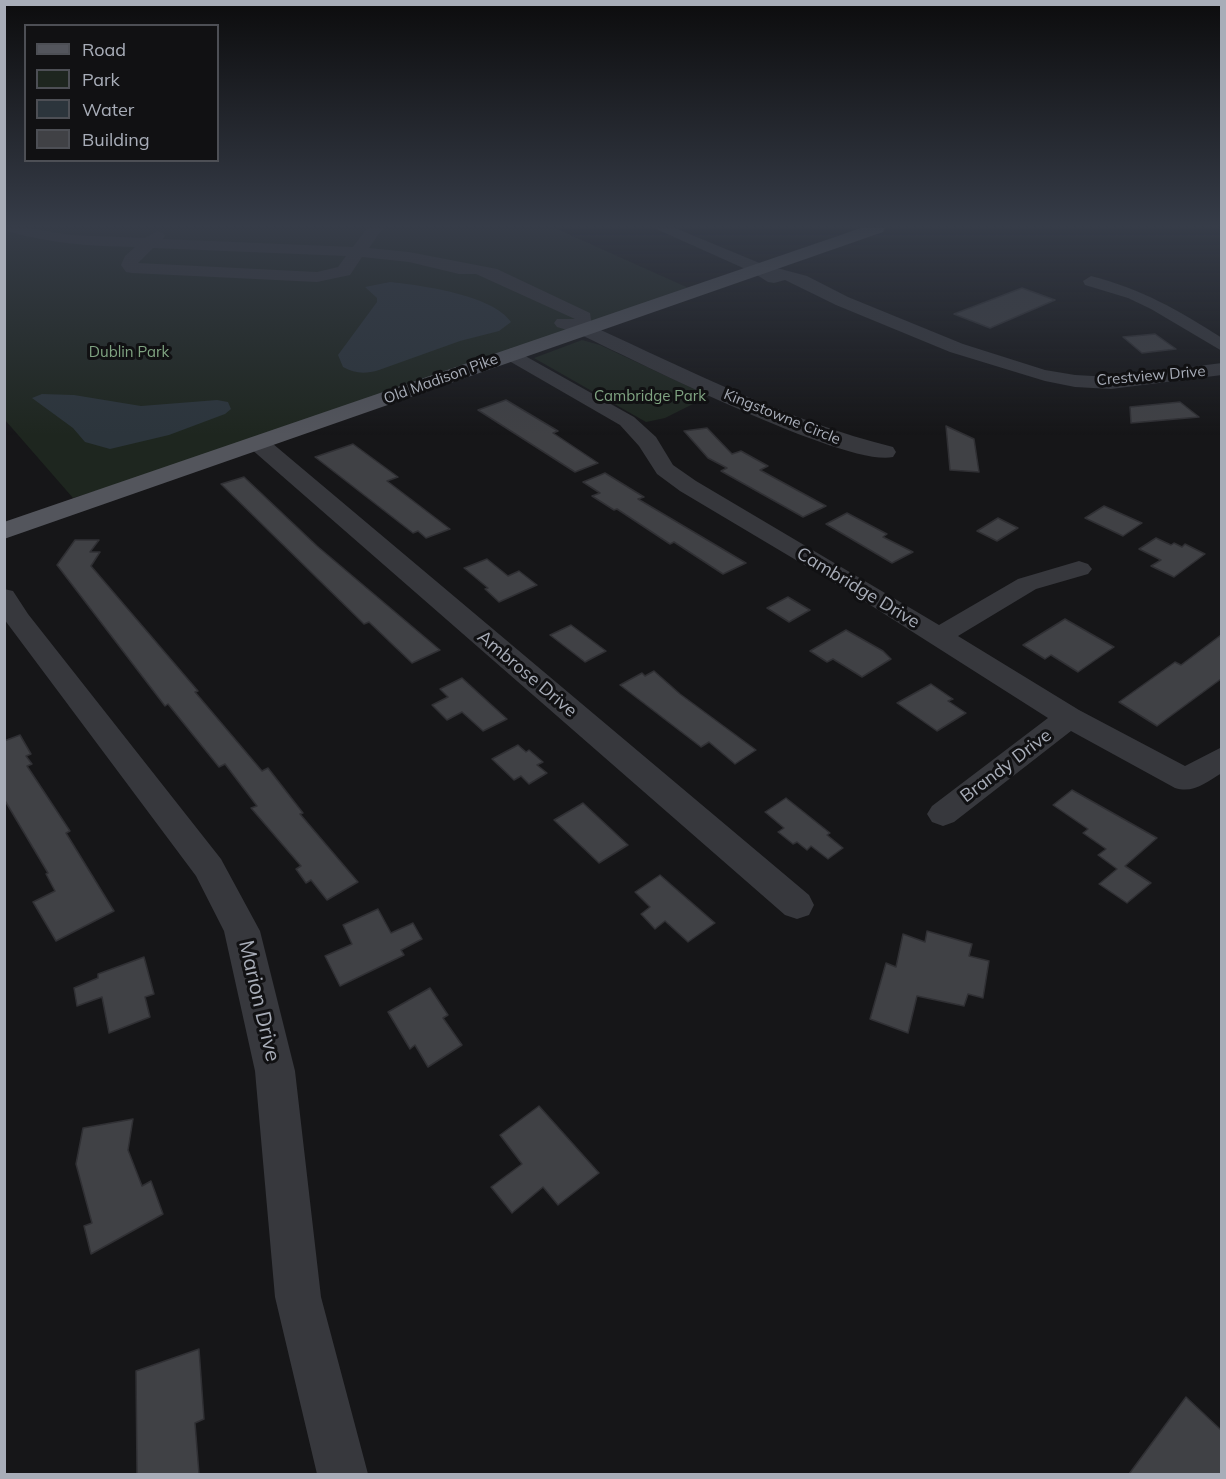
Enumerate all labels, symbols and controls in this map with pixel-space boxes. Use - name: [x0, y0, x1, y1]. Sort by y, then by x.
- legend: [24, 24, 219, 162]
- text: Road: [82, 38, 126, 61]
- text: Park: [82, 68, 120, 91]
- text: Water: [82, 98, 134, 121]
- text: Building: [82, 128, 150, 151]
- park label: Dublin Park: [89, 343, 169, 361]
- street label: Old Madison Pike: [381, 350, 501, 408]
- street label: Crestview Drive: [1096, 362, 1206, 390]
- street label: Kingstowne Circle: [721, 385, 843, 449]
- park label: Cambridge Park: [594, 387, 706, 405]
- street label: Cambridge Drive: [792, 543, 924, 633]
- street label: Ambrose Drive: [473, 626, 581, 722]
- street label: Brandy Drive: [956, 725, 1056, 807]
- street label: Marion Drive: [233, 938, 285, 1064]

